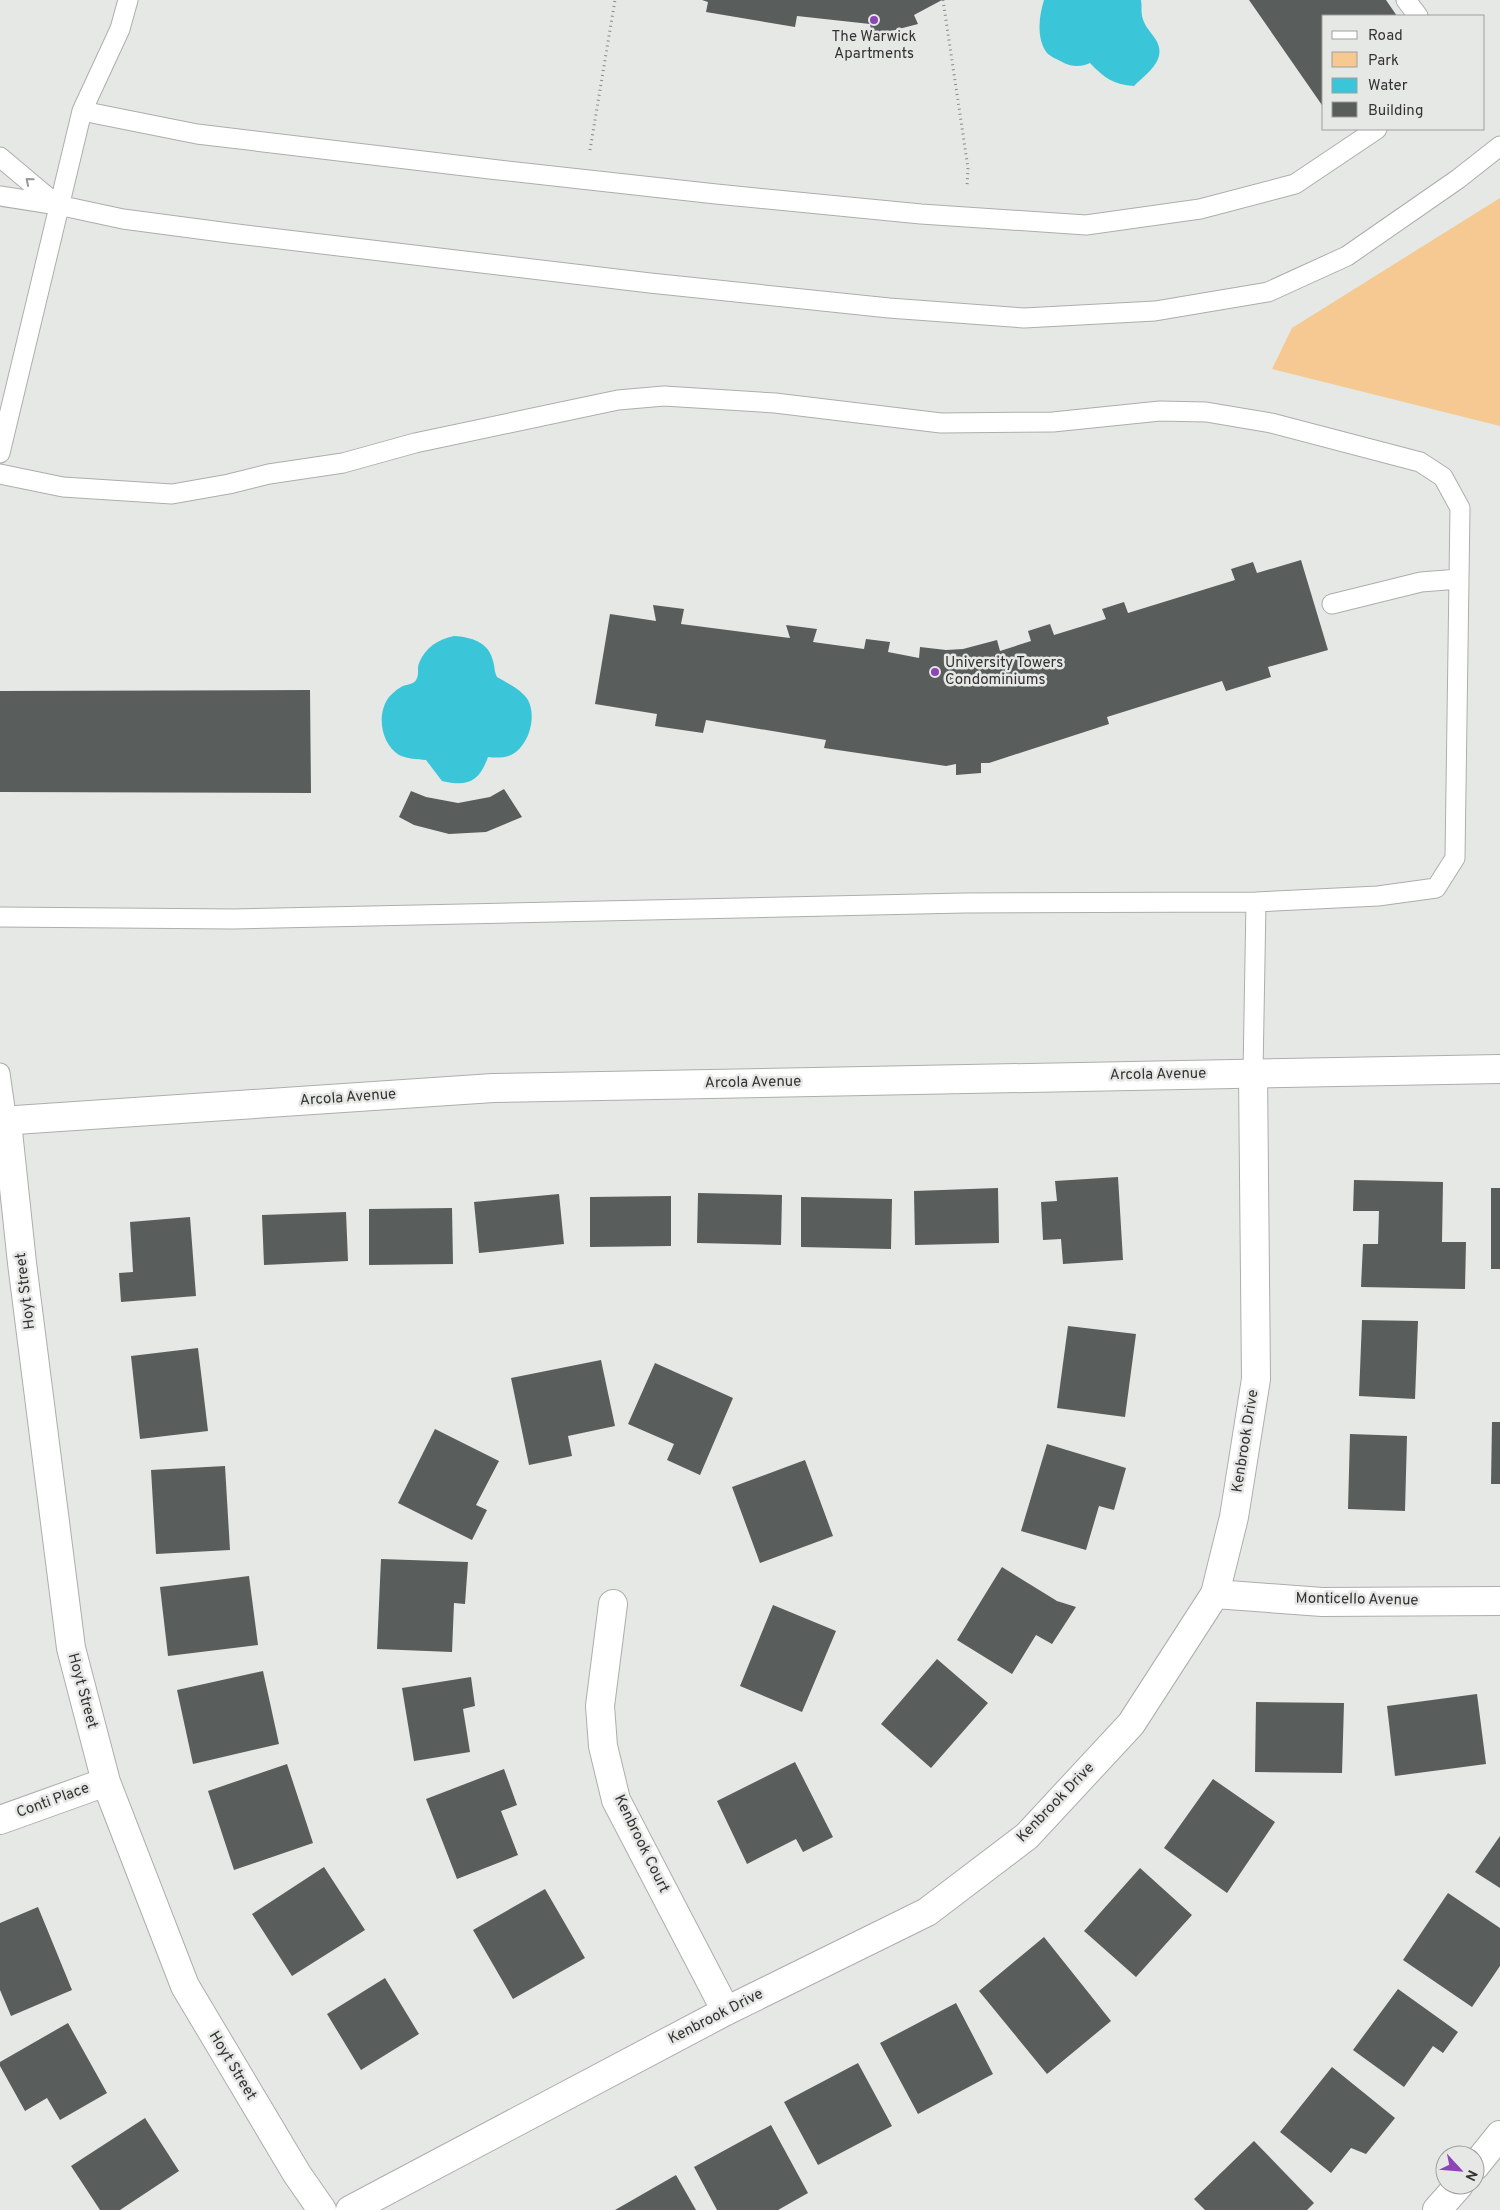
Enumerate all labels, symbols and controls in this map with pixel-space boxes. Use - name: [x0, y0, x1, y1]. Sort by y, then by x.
- marker: The Warwick Apartments: [868, 14, 880, 26]
- legend: [1322, 15, 1485, 130]
- text: Road: [1368, 27, 1403, 46]
- place label: The Warwick Apartments: [832, 28, 916, 64]
- text: Park: [1368, 52, 1399, 71]
- text: Water: [1368, 77, 1408, 96]
- text: Building: [1368, 102, 1423, 121]
- one-way arrow: [26, 179, 35, 187]
- place label: University Towers Condominiums: [945, 654, 1063, 690]
- marker: University Towers Condominiums: [929, 666, 941, 678]
- street label: Arcola Avenue: [1110, 1065, 1206, 1085]
- street label: Arcola Avenue: [705, 1073, 801, 1093]
- street label: Arcola Avenue: [299, 1085, 397, 1111]
- street label: Hoyt Street: [12, 1251, 40, 1331]
- street label: Kenbrook Drive: [1228, 1388, 1264, 1494]
- street label: Monticello Avenue: [1295, 1589, 1419, 1611]
- street label: Hoyt Street: [63, 1651, 101, 1731]
- street label: Kenbrook Drive: [1013, 1759, 1099, 1847]
- street label: Conti Place: [14, 1779, 92, 1823]
- street label: Kenbrook Court: [609, 1792, 673, 1896]
- street label: Kenbrook Drive: [665, 1985, 767, 2049]
- street label: Hoyt Street: [204, 2028, 260, 2104]
- north arrow: [1435, 2145, 1485, 2195]
- text: N: [1460, 2167, 1480, 2183]

